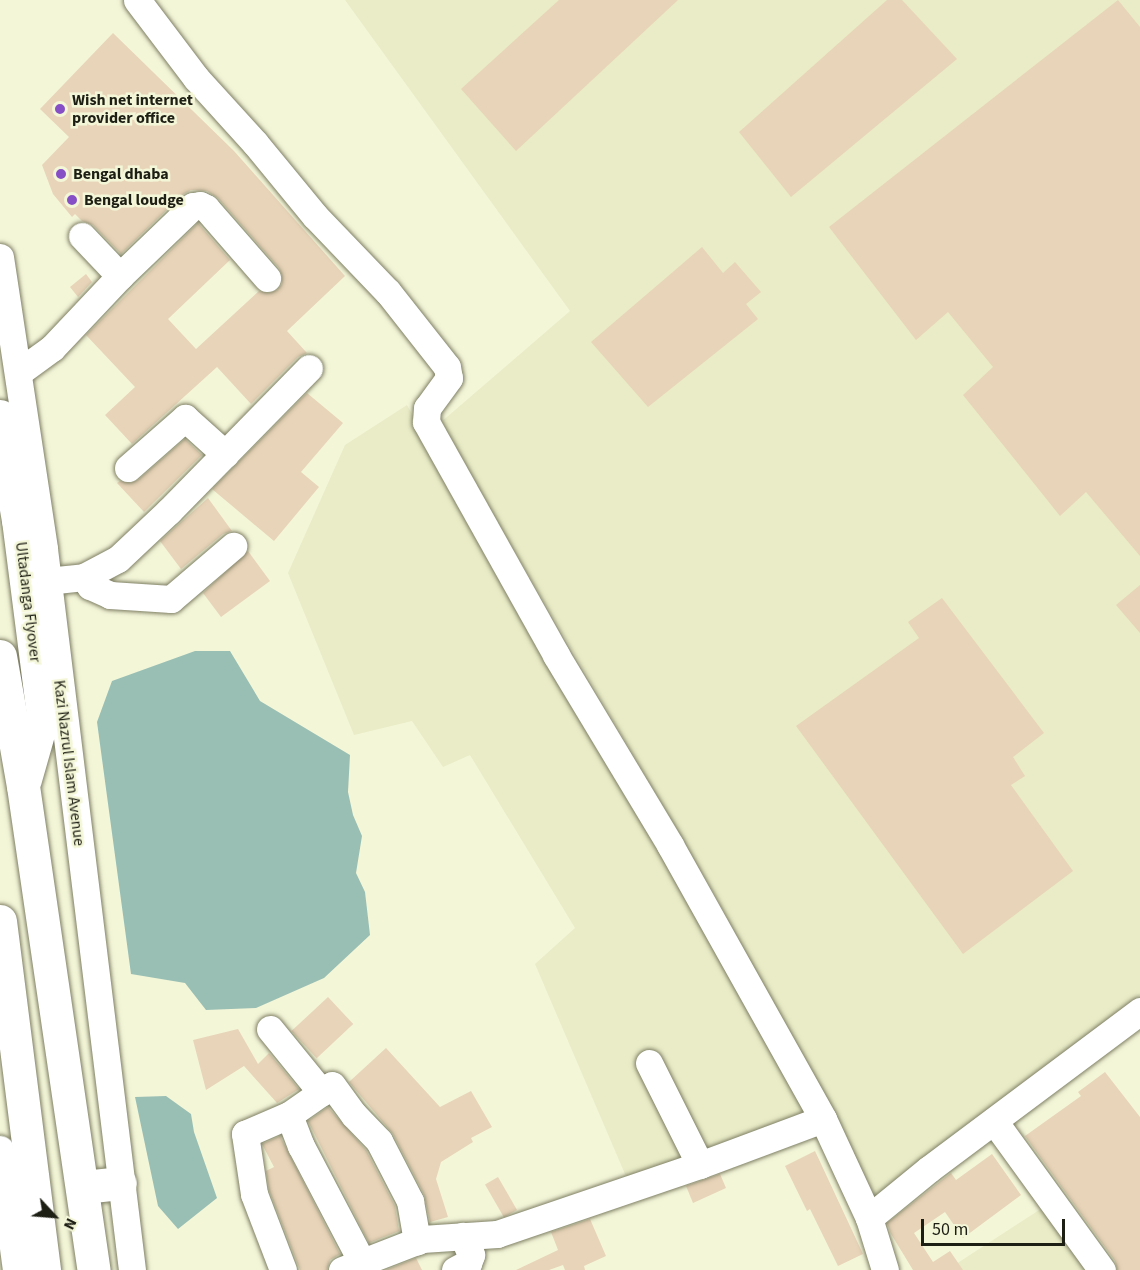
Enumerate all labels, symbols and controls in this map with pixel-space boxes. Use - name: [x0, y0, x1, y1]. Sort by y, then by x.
- place label: Wish net internet provider office: [72, 90, 193, 128]
- marker: Wish net internet provider office: [53, 102, 67, 116]
- place label: Bengal dhaba: [73, 164, 169, 184]
- marker: Bengal dhaba: [54, 167, 68, 181]
- place label: Bengal loudge: [84, 190, 184, 210]
- marker: Bengal loudge: [65, 193, 79, 207]
- street label: Ultadanga Flyover: [11, 541, 45, 663]
- street label: Kazi Nazrul Islam Avenue: [49, 679, 89, 847]
- north arrow: [24, 1186, 84, 1246]
- scale bar: [924, 1207, 1068, 1245]
- text: N: [58, 1214, 82, 1233]
- text: 50 m: [932, 1217, 968, 1242]

